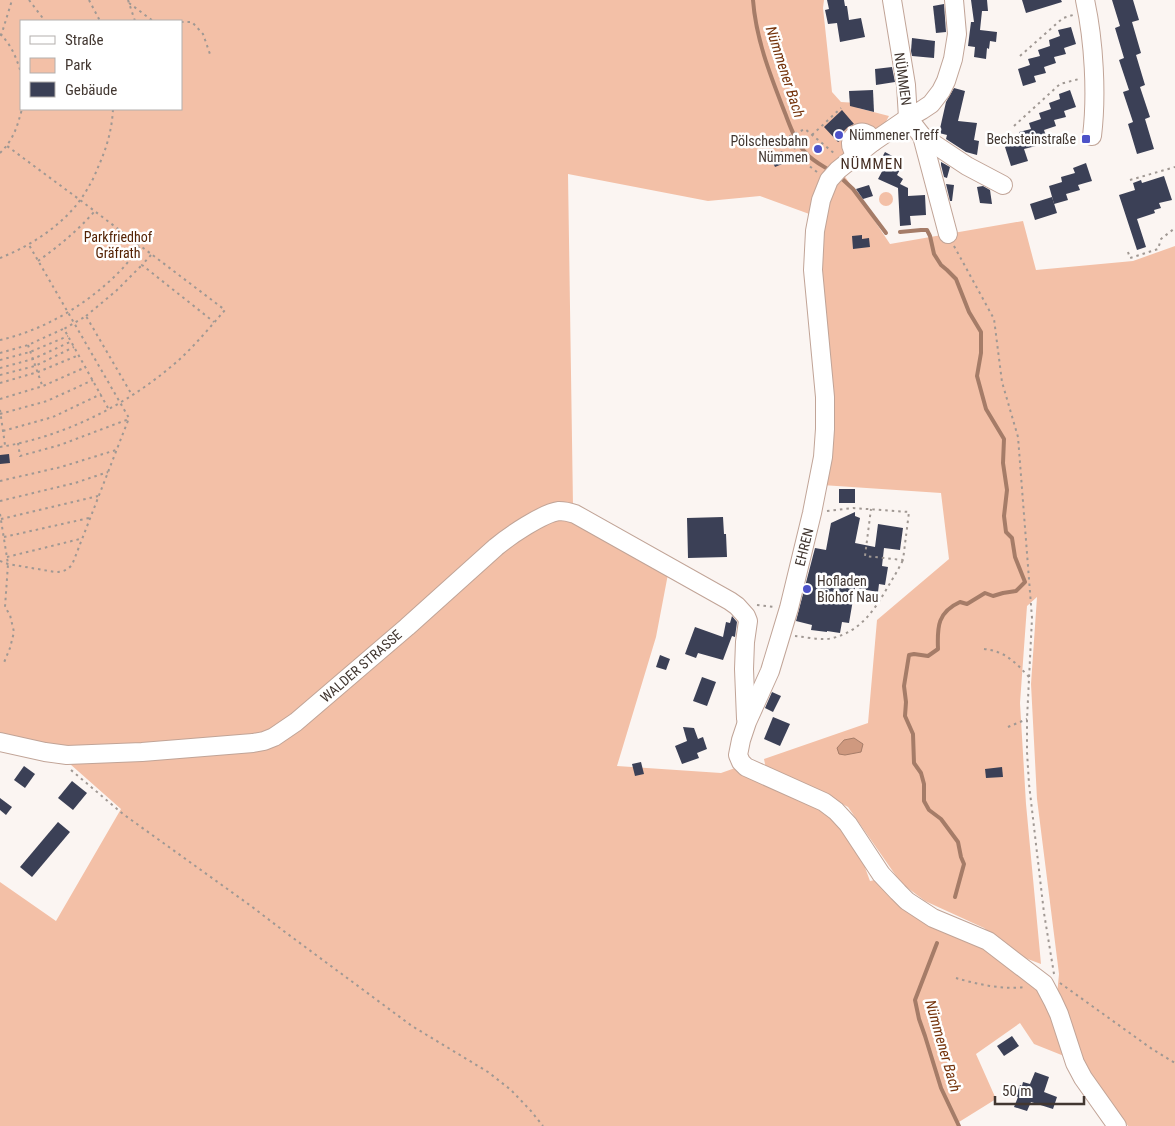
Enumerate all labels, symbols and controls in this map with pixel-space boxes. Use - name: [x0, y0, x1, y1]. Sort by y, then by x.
- legend: [20, 20, 182, 110]
- water label: Nümmener Bach: [762, 24, 808, 120]
- text: Straße: [65, 31, 104, 49]
- street label: NÜMMEN: [891, 51, 915, 107]
- text: Park: [65, 56, 92, 74]
- text: Gebäude: [65, 81, 117, 99]
- place label: Nümmener Treff: [849, 127, 940, 143]
- marker: Nümmener Treff: [833, 129, 845, 141]
- place label: Bechsteinstraße: [986, 131, 1076, 147]
- place label: Pölschesbahn Nümmen: [730, 133, 808, 165]
- marker: Bechsteinstraße: [1080, 133, 1092, 145]
- marker: Pölschesbahn Nümmen: [812, 143, 824, 155]
- district label: NÜMMEN: [840, 155, 904, 173]
- park label: Parkfriedhof Gräfrath: [84, 229, 153, 261]
- street label: EHREN: [792, 526, 816, 568]
- place label: Hofladen Biohof Nau: [817, 573, 878, 605]
- marker: Hofladen Biohof Nau: [801, 583, 813, 595]
- street label: WALDER STRASSE: [317, 626, 405, 706]
- water label: Nümmener Bach: [921, 998, 965, 1094]
- scale bar: [995, 1074, 1084, 1106]
- text: 50 m: [1002, 1082, 1032, 1100]

